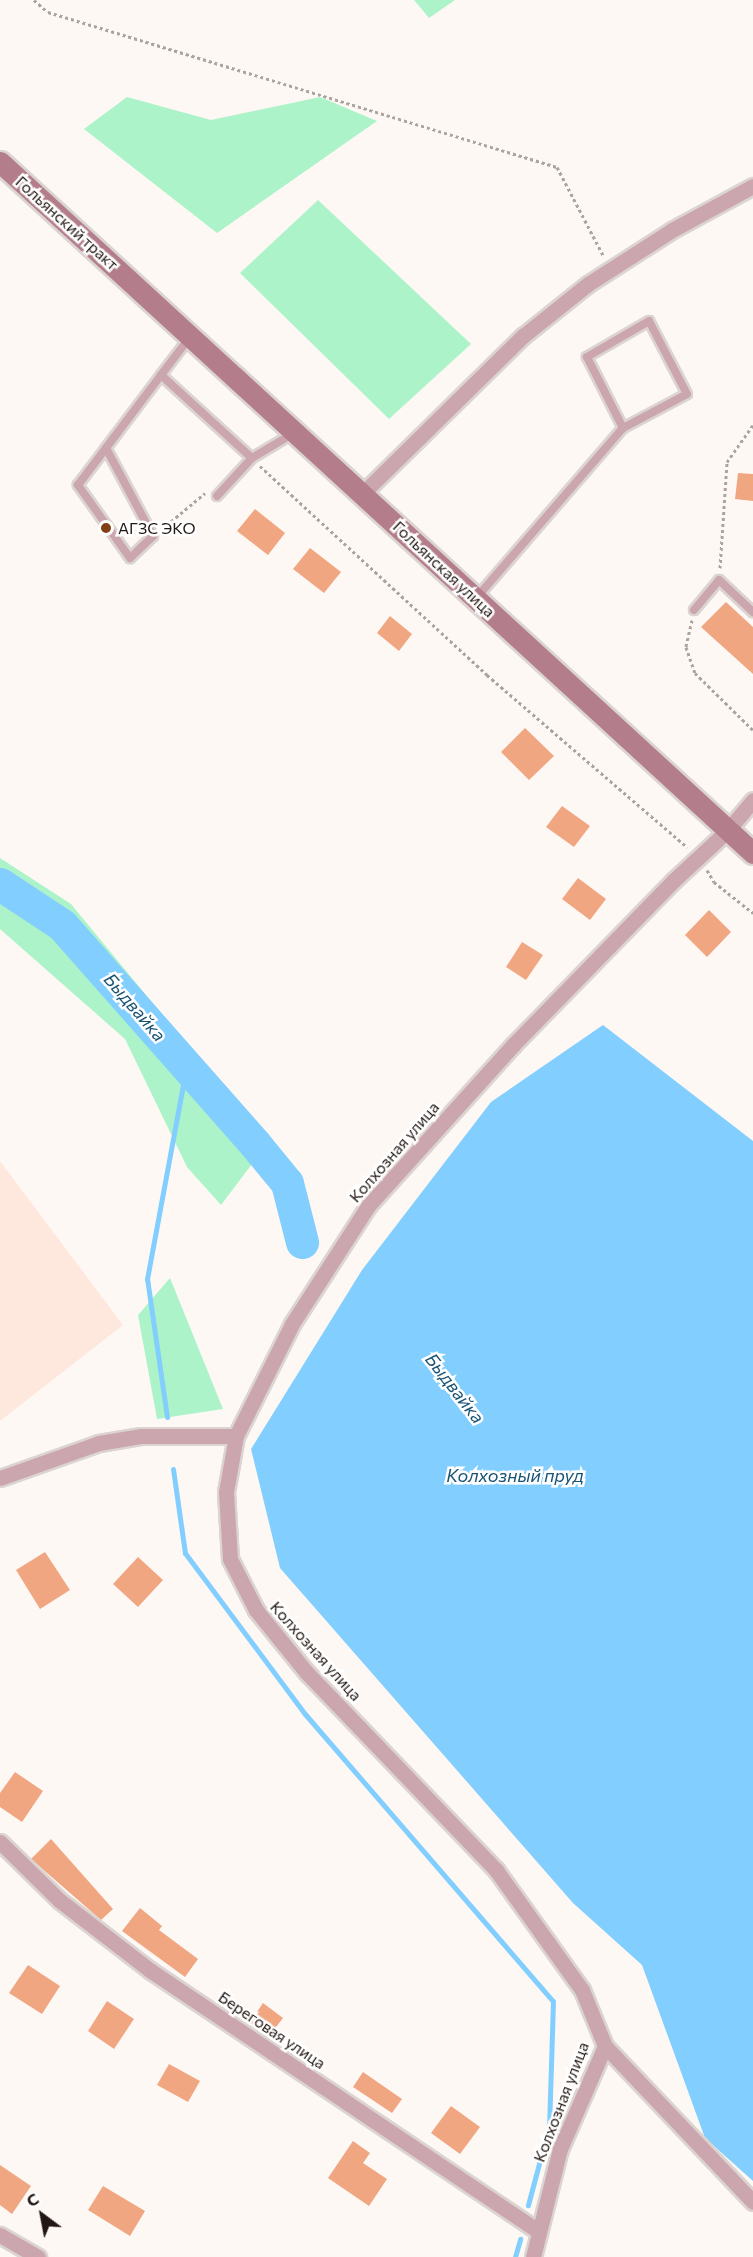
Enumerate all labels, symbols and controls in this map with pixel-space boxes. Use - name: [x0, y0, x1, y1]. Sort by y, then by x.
- street label: Гольянский тракт: [12, 172, 122, 274]
- street label: Гольянская улица: [389, 517, 499, 621]
- place label: АГЗС ЭКО: [118, 518, 196, 538]
- marker: АГЗС ЭКО: [99, 521, 113, 535]
- water label: Быдвайка: [100, 969, 170, 1045]
- street label: Колхозная улица: [345, 1098, 443, 1206]
- water label: Быдвайка: [421, 1349, 489, 1427]
- water label: Колхозный пруд: [446, 1464, 584, 1486]
- street label: Колхозная улица: [266, 1597, 366, 1705]
- street label: Береговая улица: [215, 1987, 329, 2073]
- street label: Колхозная улица: [529, 2039, 593, 2165]
- north arrow: [12, 2185, 72, 2245]
- text: С: [23, 2188, 42, 2210]

